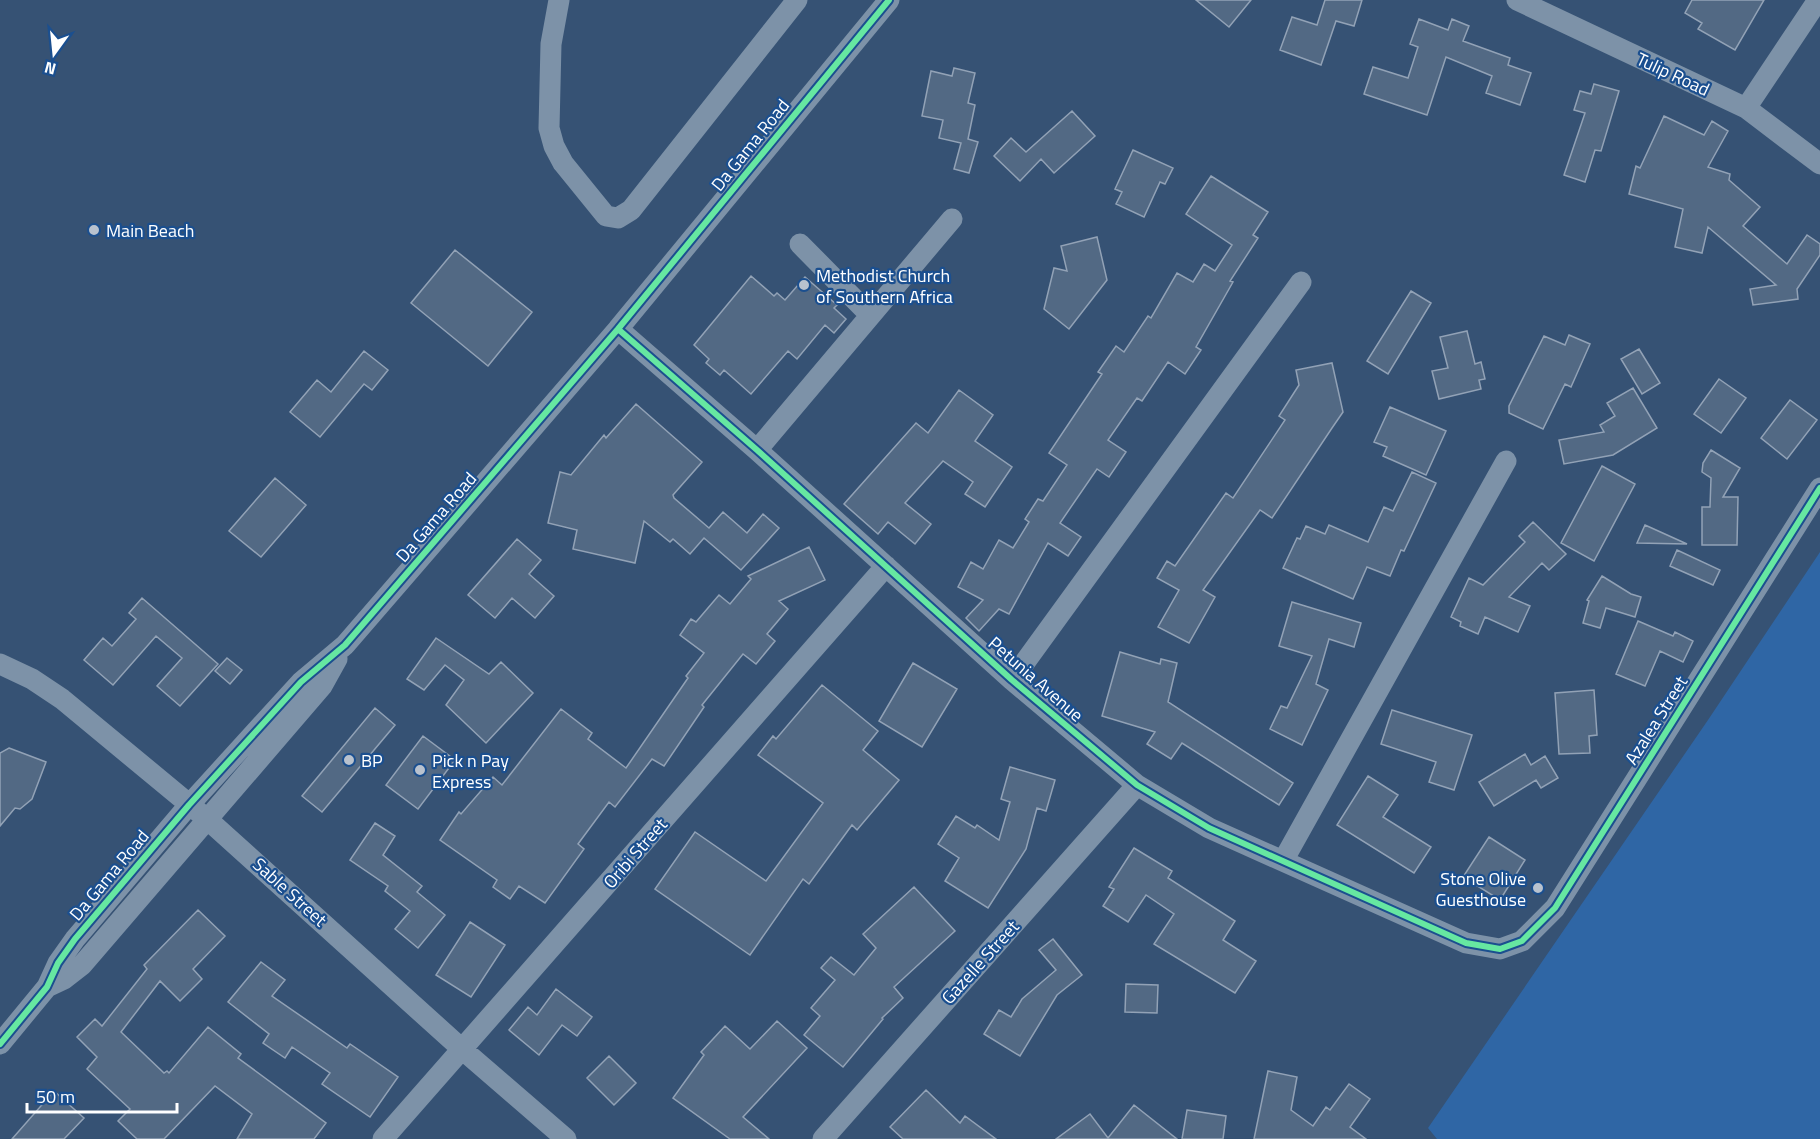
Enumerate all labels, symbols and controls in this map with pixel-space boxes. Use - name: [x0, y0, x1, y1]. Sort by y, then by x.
- north arrow: [24, 24, 84, 84]
- street label: Tulip Road: [1632, 45, 1714, 103]
- text: N: [42, 55, 59, 82]
- street label: Da Gama Road: [704, 93, 796, 197]
- place label: Main Beach: [106, 217, 194, 244]
- marker: Main Beach: [87, 223, 101, 237]
- place label: Methodist Church of Southern Africa: [816, 262, 953, 310]
- marker: Methodist Church of Southern Africa: [797, 278, 811, 292]
- street label: Da Gama Road: [389, 466, 483, 568]
- street label: Petunia Avenue: [982, 630, 1090, 728]
- street label: Azalea Street: [1618, 670, 1694, 770]
- place label: BP: [361, 747, 383, 774]
- place label: Pick n Pay Express: [432, 747, 509, 795]
- marker: BP: [342, 753, 356, 767]
- marker: Pick n Pay Express: [413, 763, 427, 777]
- street label: Oribi Street: [597, 811, 674, 894]
- street label: Da Gama Road: [63, 824, 155, 926]
- street label: Sable Street: [247, 851, 334, 933]
- place label: Stone Olive Guesthouse: [1435, 865, 1526, 913]
- marker: Stone Olive Guesthouse: [1531, 881, 1545, 895]
- street label: Gazelle Street: [935, 913, 1026, 1010]
- scale bar: [27, 1076, 177, 1114]
- text: 50 m: [36, 1083, 75, 1110]

